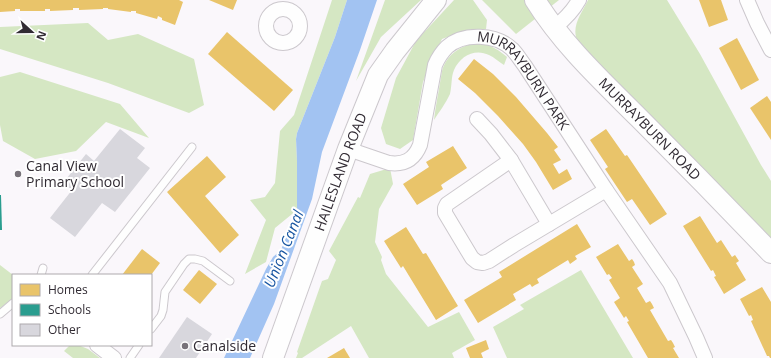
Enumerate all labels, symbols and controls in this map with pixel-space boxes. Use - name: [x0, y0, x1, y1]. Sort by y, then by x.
- north arrow: [12, 12, 52, 52]
- street label: MURRAYBURN PARK: [476, 26, 574, 133]
- text: N: [33, 29, 50, 43]
- street label: MURRAYBURN ROAD: [595, 73, 705, 184]
- street label: HAILESLAND ROAD: [309, 110, 371, 233]
- place label: Canal View Primary School: [26, 156, 124, 191]
- marker: Canal View Primary School: [13, 169, 23, 179]
- water label: Union Canal: [258, 206, 308, 290]
- legend: [12, 274, 152, 346]
- text: Homes: [48, 281, 88, 298]
- text: Schools: [48, 301, 91, 318]
- text: Other: [48, 321, 81, 338]
- place label: Canalside: [193, 336, 256, 355]
- marker: Canalside: [180, 341, 190, 351]

